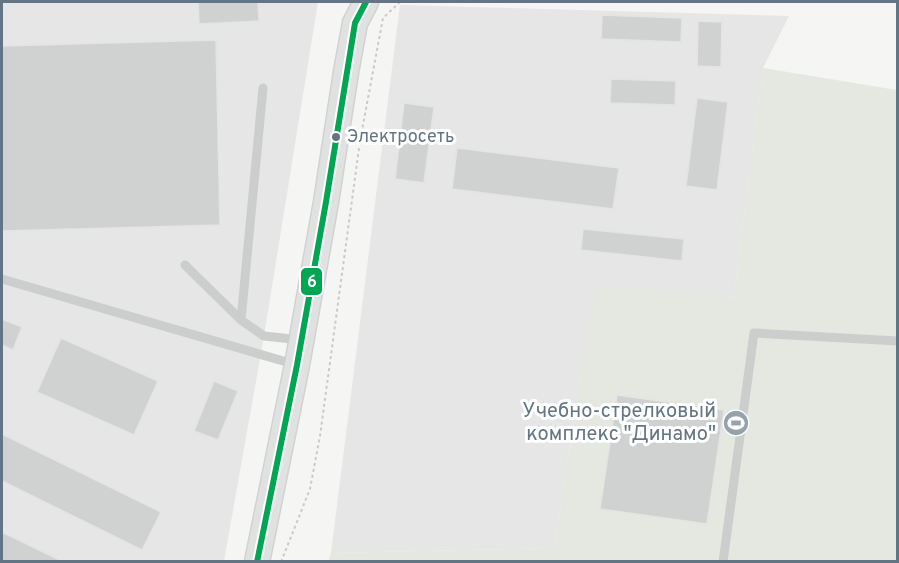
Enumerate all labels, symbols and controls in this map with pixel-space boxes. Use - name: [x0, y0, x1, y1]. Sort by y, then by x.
- place label: Электросеть: [347, 126, 454, 149]
- marker: Электросеть: [330, 131, 342, 143]
- line badge: 6: [300, 267, 323, 296]
- text: 6: [307, 273, 317, 293]
- place label: Учебно-стрелковый комплекс "Динамо": [522, 399, 716, 448]
- sports icon: Учебно-стрелковый комплекс "Динамо": [721, 408, 751, 438]

